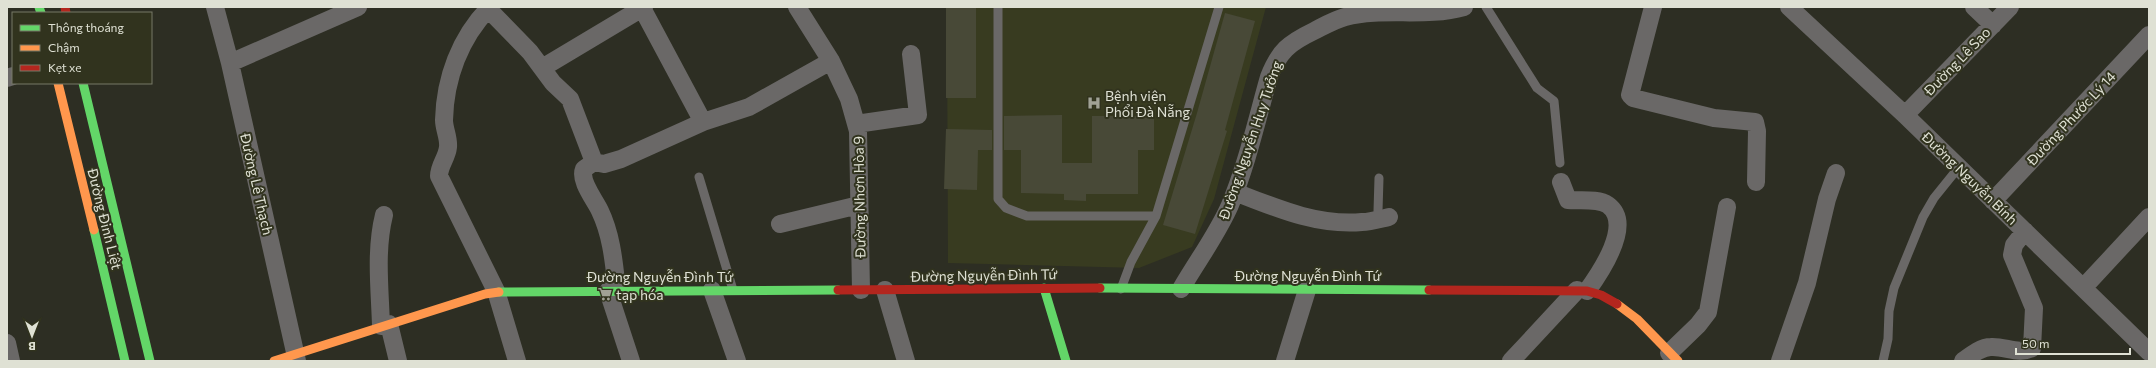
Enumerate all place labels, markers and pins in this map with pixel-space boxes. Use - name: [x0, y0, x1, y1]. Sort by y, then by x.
- place label: Bệnh viện Phổi Đà Nẵng: [1105, 87, 1191, 120]
- hospital icon: Bệnh viện Phổi Đà Nẵng: [1086, 95, 1102, 111]
- supermarket icon: tạp hóa: [597, 286, 613, 302]
- place label: tạp hóa: [616, 286, 664, 303]

